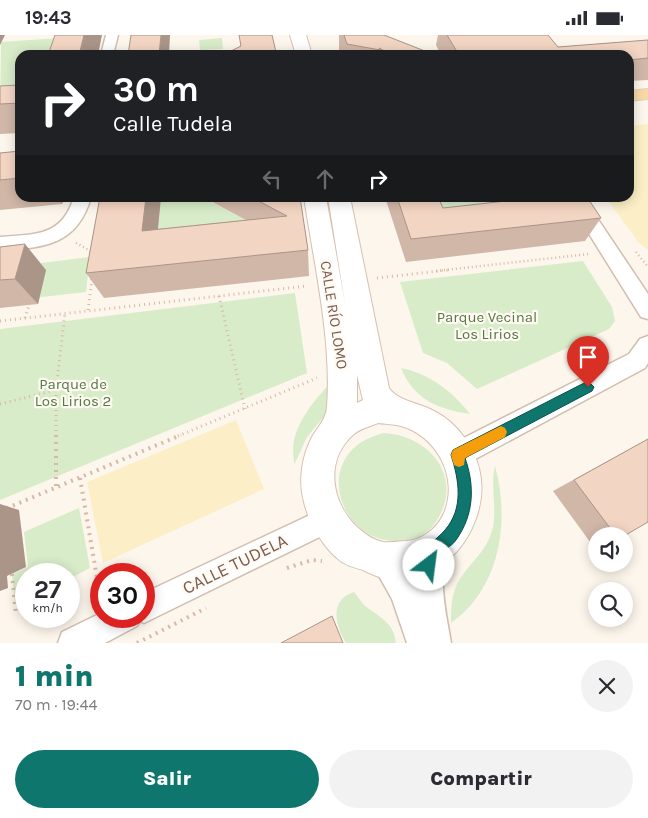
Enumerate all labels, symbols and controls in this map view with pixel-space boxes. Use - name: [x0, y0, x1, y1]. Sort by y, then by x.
- text: 19:43: [25, 7, 72, 29]
- text: 30 m: [113, 69, 199, 110]
- icon: right: [30, 70, 95, 135]
- text: Calle Tudela: [113, 111, 233, 137]
- icon: left: [258, 165, 286, 193]
- icon: ahead: [311, 165, 339, 193]
- icon: right: [364, 165, 392, 193]
- street label: CALLE RÍO LOMO: [317, 259, 351, 371]
- park label: Parque Vecinal Los Lirios: [437, 308, 537, 343]
- pin: [567, 336, 609, 387]
- icon: arrive: [574, 343, 602, 371]
- park label: Parque de Los Lirios 2: [35, 375, 111, 410]
- map controls: [588, 527, 633, 627]
- button: sound: [588, 527, 633, 572]
- street label: CALLE TUDELA: [179, 529, 291, 599]
- position arrow: [402, 538, 454, 590]
- speed limit sign: 30: [90, 563, 155, 628]
- text: 27: [34, 575, 61, 604]
- button: search: [588, 582, 633, 627]
- text: km/h: [32, 601, 63, 615]
- text: 1 min: [15, 658, 94, 694]
- button: close: [581, 660, 633, 712]
- text: 70 m · 19:44: [15, 695, 97, 714]
- button: Salir: [15, 750, 319, 808]
- button: Compartir: [329, 750, 633, 808]

